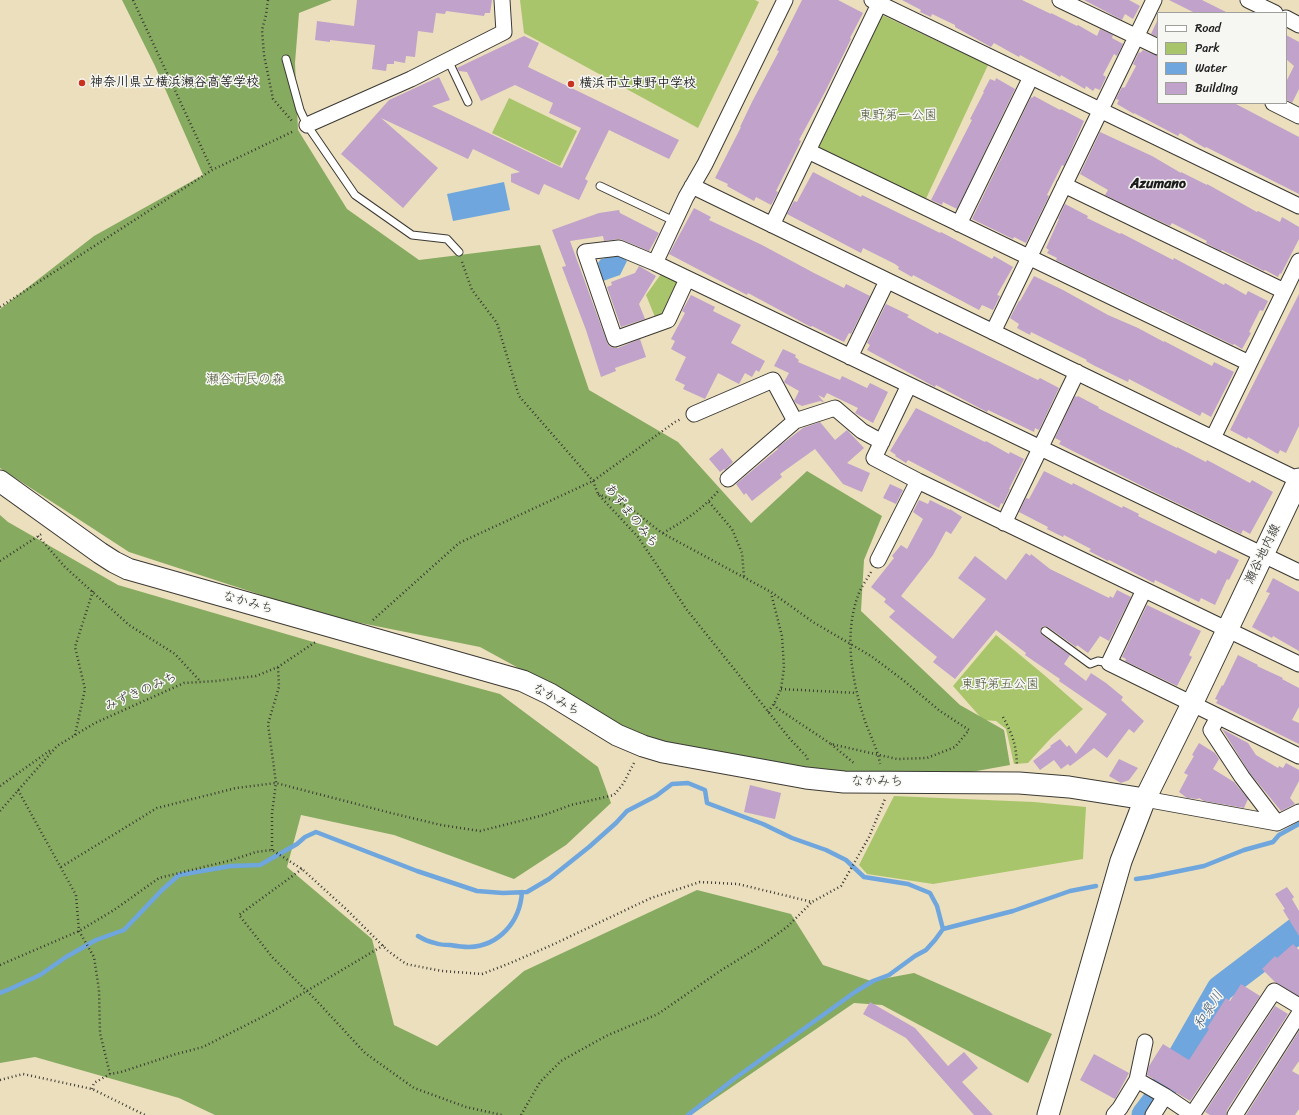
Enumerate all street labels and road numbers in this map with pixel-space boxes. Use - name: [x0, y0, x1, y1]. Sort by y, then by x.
- street label: あずまのみち: [600, 481, 662, 551]
- street label: 瀬谷地内線: [1242, 521, 1284, 587]
- street label: なかみち: [221, 588, 275, 618]
- street label: みずきのみち: [102, 669, 180, 715]
- street label: なかみち: [529, 681, 583, 719]
- street label: なかみち: [851, 774, 903, 790]

